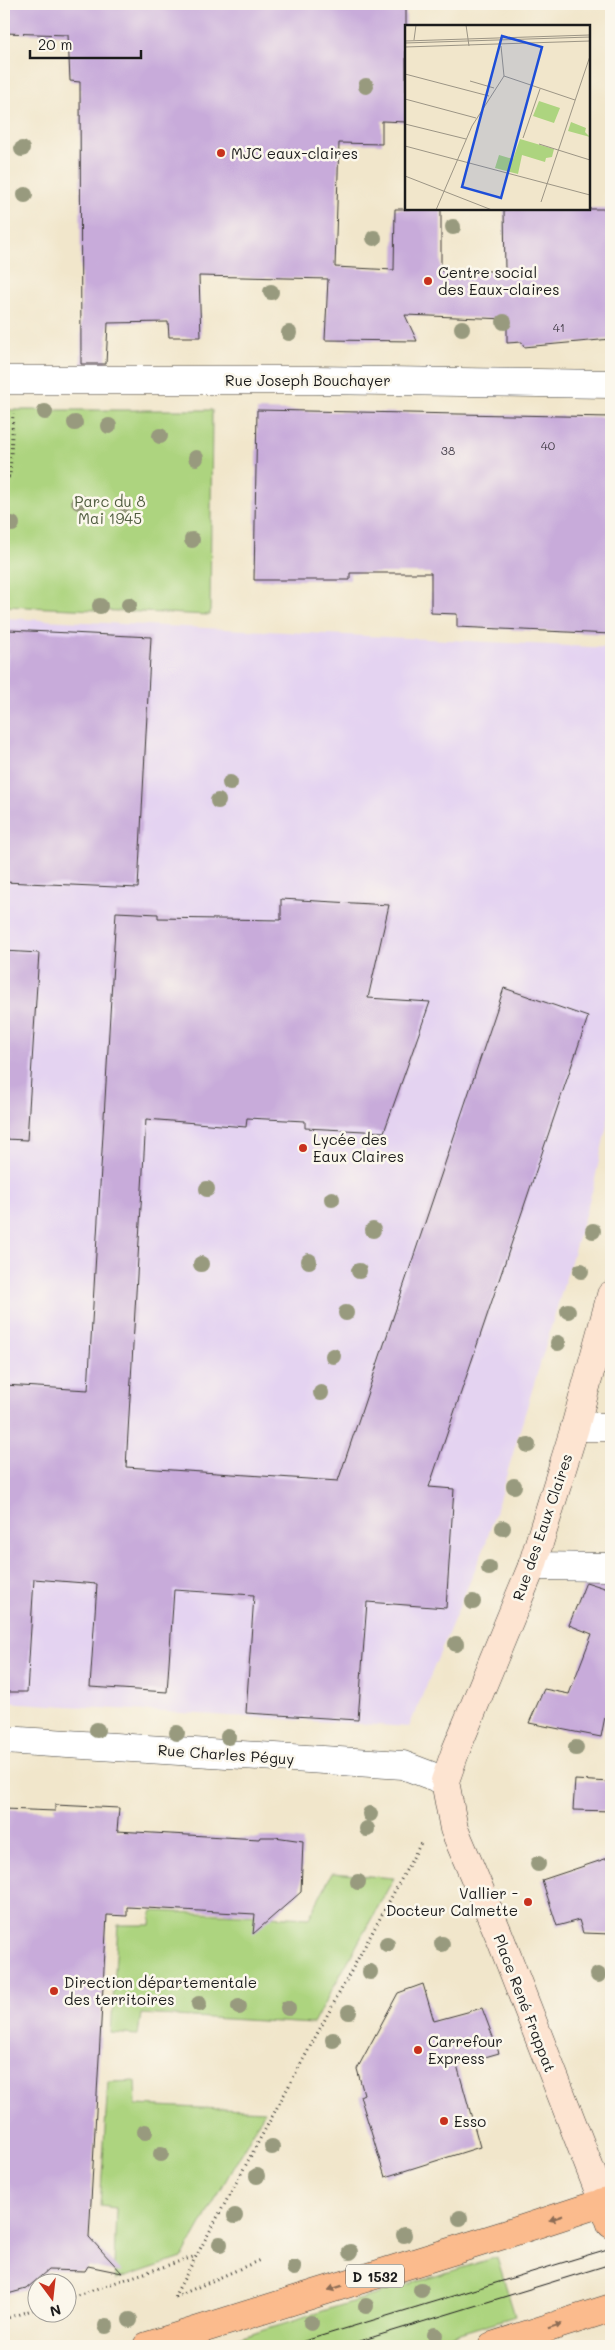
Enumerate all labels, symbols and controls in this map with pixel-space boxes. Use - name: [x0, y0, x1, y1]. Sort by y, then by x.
- inset map: [405, 25, 590, 210]
- scale bar: [30, 28, 141, 60]
- text: 20 m: [38, 34, 72, 54]
- place label: MJC eaux-claires: [231, 143, 358, 163]
- marker: MJC eaux-claires: [215, 147, 227, 159]
- place label: Centre social des Eaux-claires: [438, 262, 560, 299]
- marker: Centre social des Eaux-claires: [422, 275, 434, 287]
- house number: 41: [553, 319, 565, 335]
- street label: Rue Joseph Bouchayer: [225, 370, 391, 390]
- house number: 40: [541, 437, 556, 453]
- house number: 38: [441, 442, 455, 458]
- park label: Parc du 8 Mai 1945: [74, 491, 146, 528]
- place label: Lycée des Eaux Claires: [313, 1129, 404, 1166]
- marker: Lycée des Eaux Claires: [297, 1142, 309, 1154]
- street label: Rue des Eaux Claires: [507, 1451, 577, 1603]
- street label: Rue Charles Péguy: [157, 1739, 295, 1769]
- place label: Vallier - Docteur Calmette: [386, 1883, 518, 1920]
- marker: Vallier - Docteur Calmette: [522, 1896, 534, 1908]
- street label: Place René Frappat: [489, 1931, 561, 2075]
- place label: Direction départementale des territoires: [64, 1972, 257, 2009]
- marker: Direction départementale des territoires: [48, 1985, 60, 1997]
- place label: Carrefour Express: [428, 2031, 503, 2068]
- marker: Carrefour Express: [412, 2044, 424, 2056]
- place label: Esso: [454, 2111, 486, 2131]
- marker: Esso: [438, 2115, 450, 2127]
- one-way arrow: [549, 2215, 564, 2222]
- road number: D 1532: [346, 2264, 404, 2288]
- north arrow: [28, 2272, 78, 2322]
- one-way arrow: [327, 2285, 342, 2293]
- text: N: [48, 2300, 63, 2322]
- one-way arrow: [548, 2322, 563, 2330]

